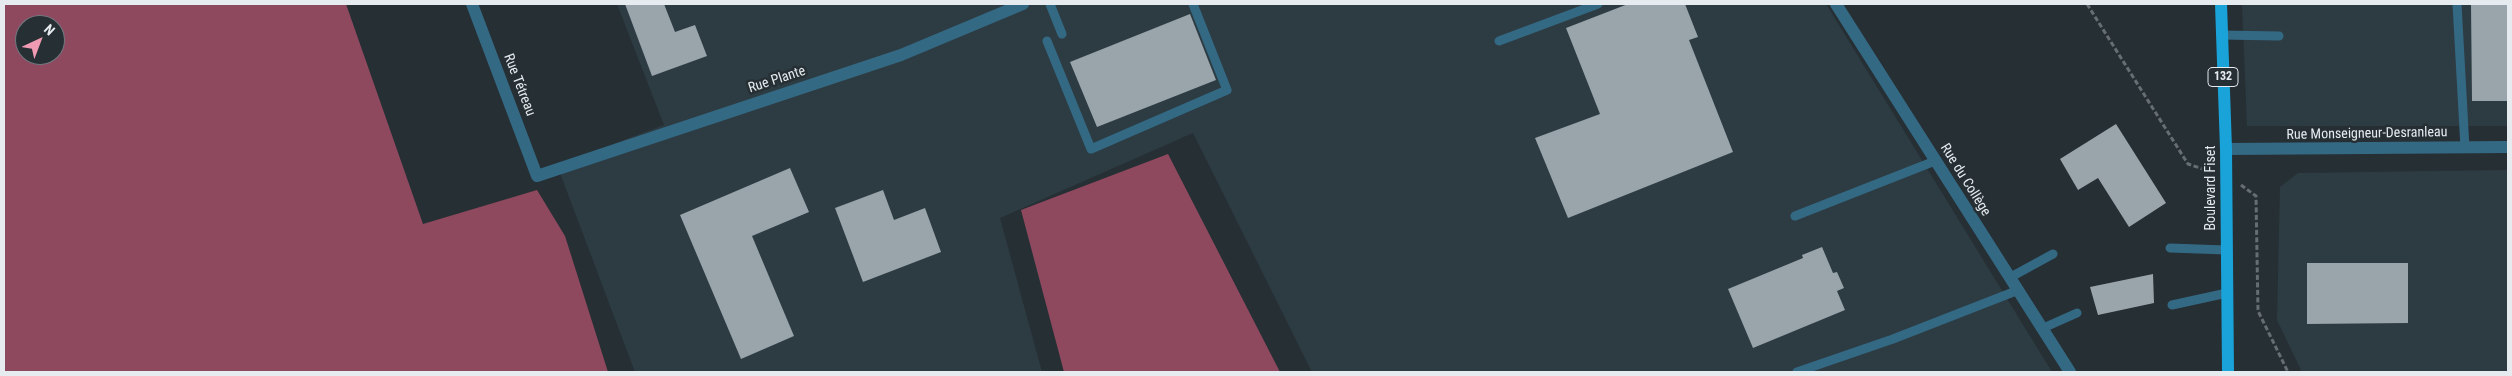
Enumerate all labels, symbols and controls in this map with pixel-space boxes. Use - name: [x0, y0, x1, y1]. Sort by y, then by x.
- north arrow: [15, 15, 65, 65]
- text: N: [41, 21, 58, 39]
- street label: Rue Tétreau: [499, 51, 539, 119]
- street label: Rue Plante: [746, 63, 808, 97]
- road number: 132: [2208, 68, 2238, 86]
- street label: Rue Monseigneur-Desranleau: [2286, 124, 2448, 144]
- street label: Rue du Collège: [1936, 141, 1994, 219]
- street label: Boulevard Fiset: [2203, 145, 2219, 231]

